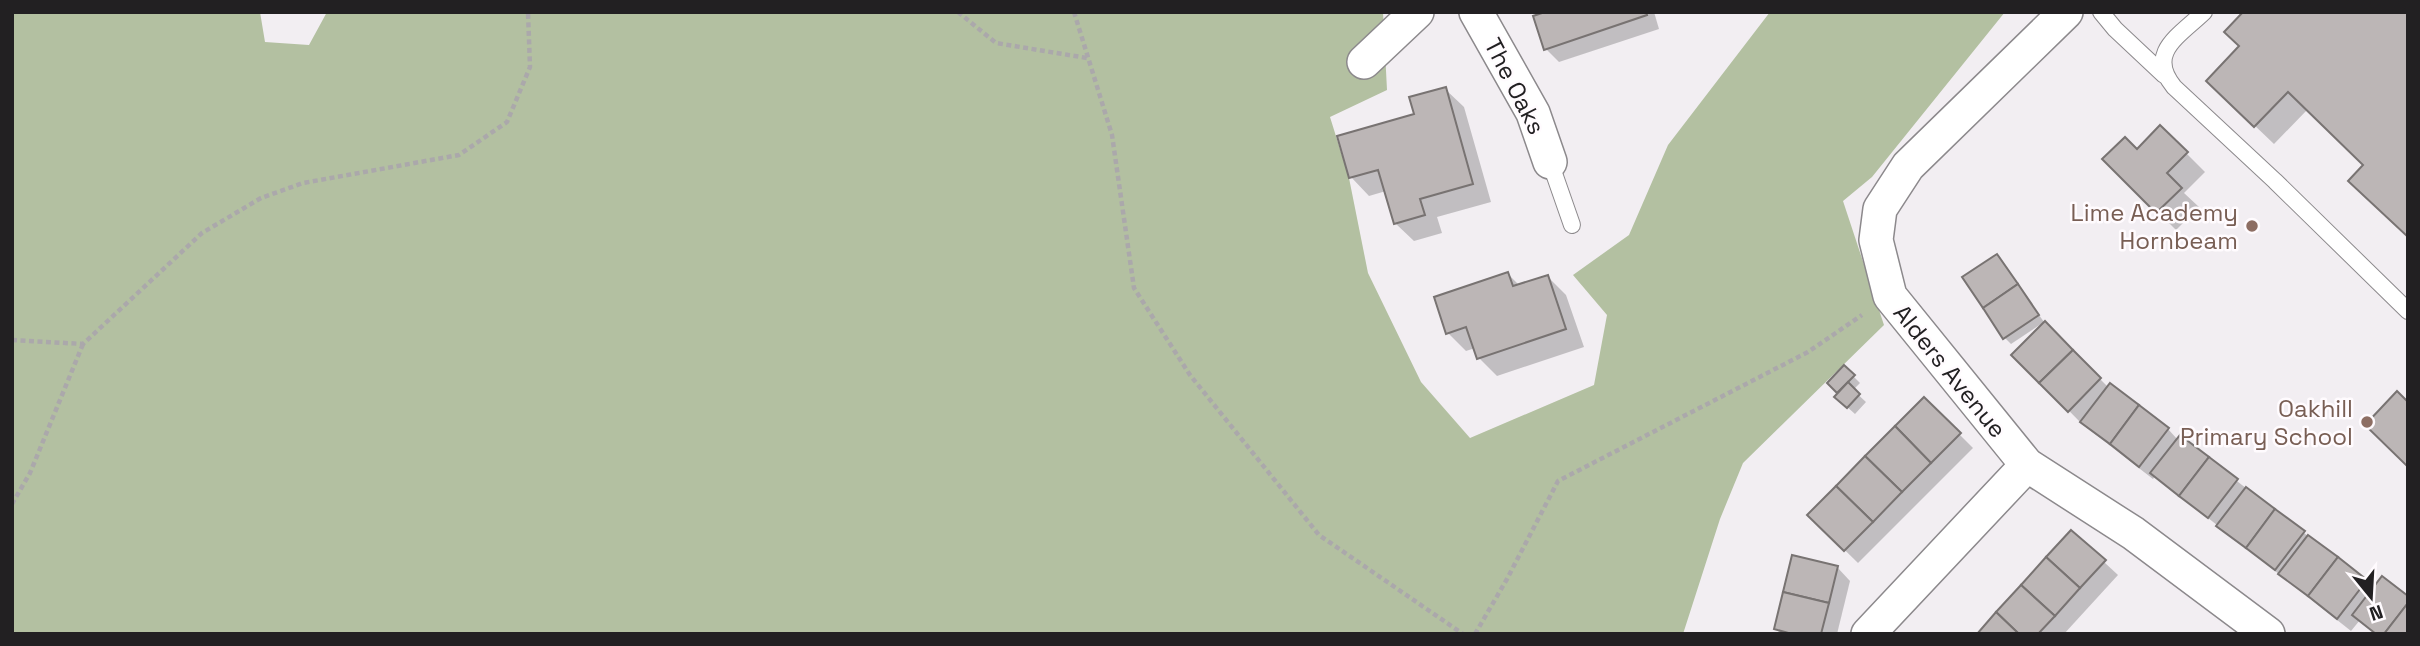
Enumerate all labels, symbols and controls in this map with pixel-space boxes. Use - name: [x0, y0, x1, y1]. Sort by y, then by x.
- street label: The Oaks: [1478, 32, 1552, 140]
- place label: Lime Academy Hornbeam: [2071, 197, 2238, 256]
- marker: Lime Academy Hornbeam: [2244, 218, 2260, 234]
- street label: Alders Avenue: [1887, 298, 2013, 444]
- place label: Oakhill Primary School: [2180, 393, 2353, 452]
- marker: Oakhill Primary School: [2359, 414, 2375, 430]
- north arrow: [2336, 562, 2406, 632]
- text: N: [2366, 599, 2386, 627]

